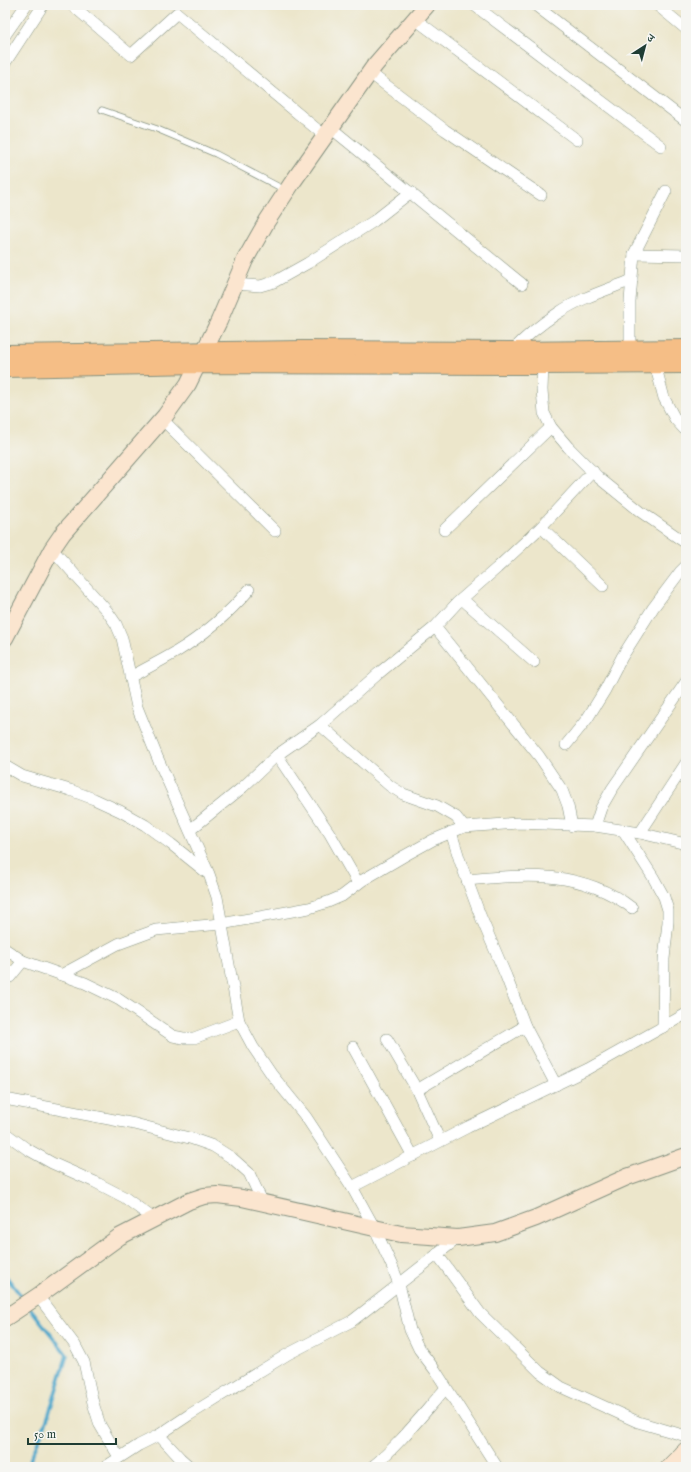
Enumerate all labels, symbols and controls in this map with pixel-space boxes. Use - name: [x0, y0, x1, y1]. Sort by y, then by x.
- north arrow: [625, 26, 665, 66]
- text: उ: [643, 31, 658, 47]
- scale bar: [28, 1420, 116, 1446]
- text: 50 m: [34, 1427, 56, 1442]

